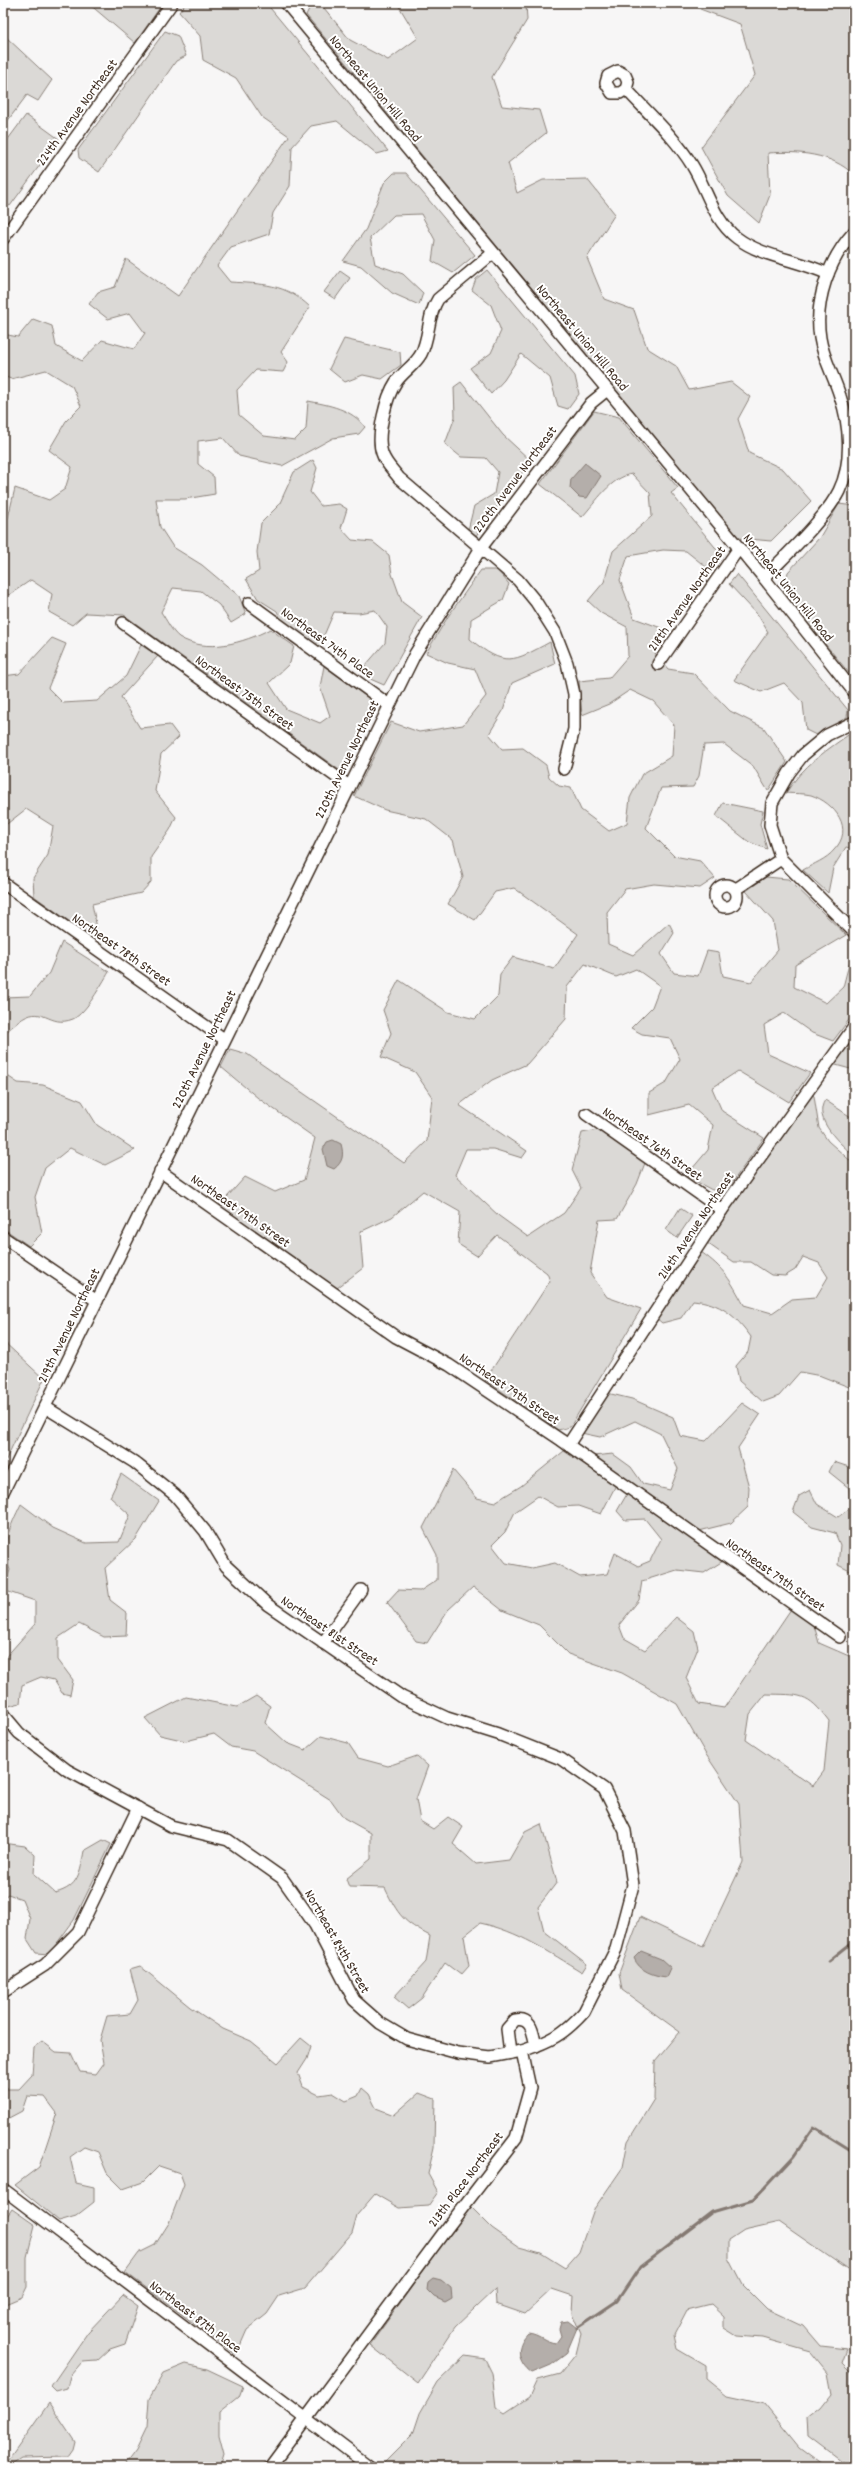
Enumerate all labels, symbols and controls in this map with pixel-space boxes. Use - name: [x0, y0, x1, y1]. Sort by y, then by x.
- street label: Northeast Union Hill Road: [324, 31, 425, 147]
- street label: 224th Avenue Northeast: [32, 56, 123, 171]
- street label: Northeast Union Hill Road: [531, 280, 632, 396]
- street label: 220th Avenue Northeast: [469, 422, 563, 538]
- street label: Northeast Union Hill Road: [737, 530, 837, 647]
- street label: 218th Avenue Northeast: [644, 542, 732, 656]
- street label: Northeast 74th Place: [276, 603, 378, 684]
- street label: Northeast 75th Street: [190, 651, 297, 736]
- street label: 220th Avenue Northeast: [310, 697, 385, 823]
- street label: Northeast 78th Street: [67, 909, 174, 992]
- street label: 220th Avenue Northeast: [167, 987, 242, 1113]
- street label: Northeast 76th Street: [598, 1103, 706, 1187]
- street label: 216th Avenue Northeast: [653, 1168, 740, 1284]
- street label: Northeast 79th Street: [186, 1170, 294, 1254]
- street label: 219th Avenue Northeast: [33, 1265, 106, 1387]
- street label: Northeast 79th Street: [455, 1349, 563, 1431]
- street label: Northeast 79th Street: [721, 1534, 829, 1618]
- street label: Northeast 81st Street: [276, 1592, 382, 1672]
- street label: Northeast 84th Street: [298, 1886, 374, 1998]
- street label: 213th Place Northeast: [424, 2128, 509, 2232]
- street label: Northeast 87th Place: [145, 2276, 245, 2359]

